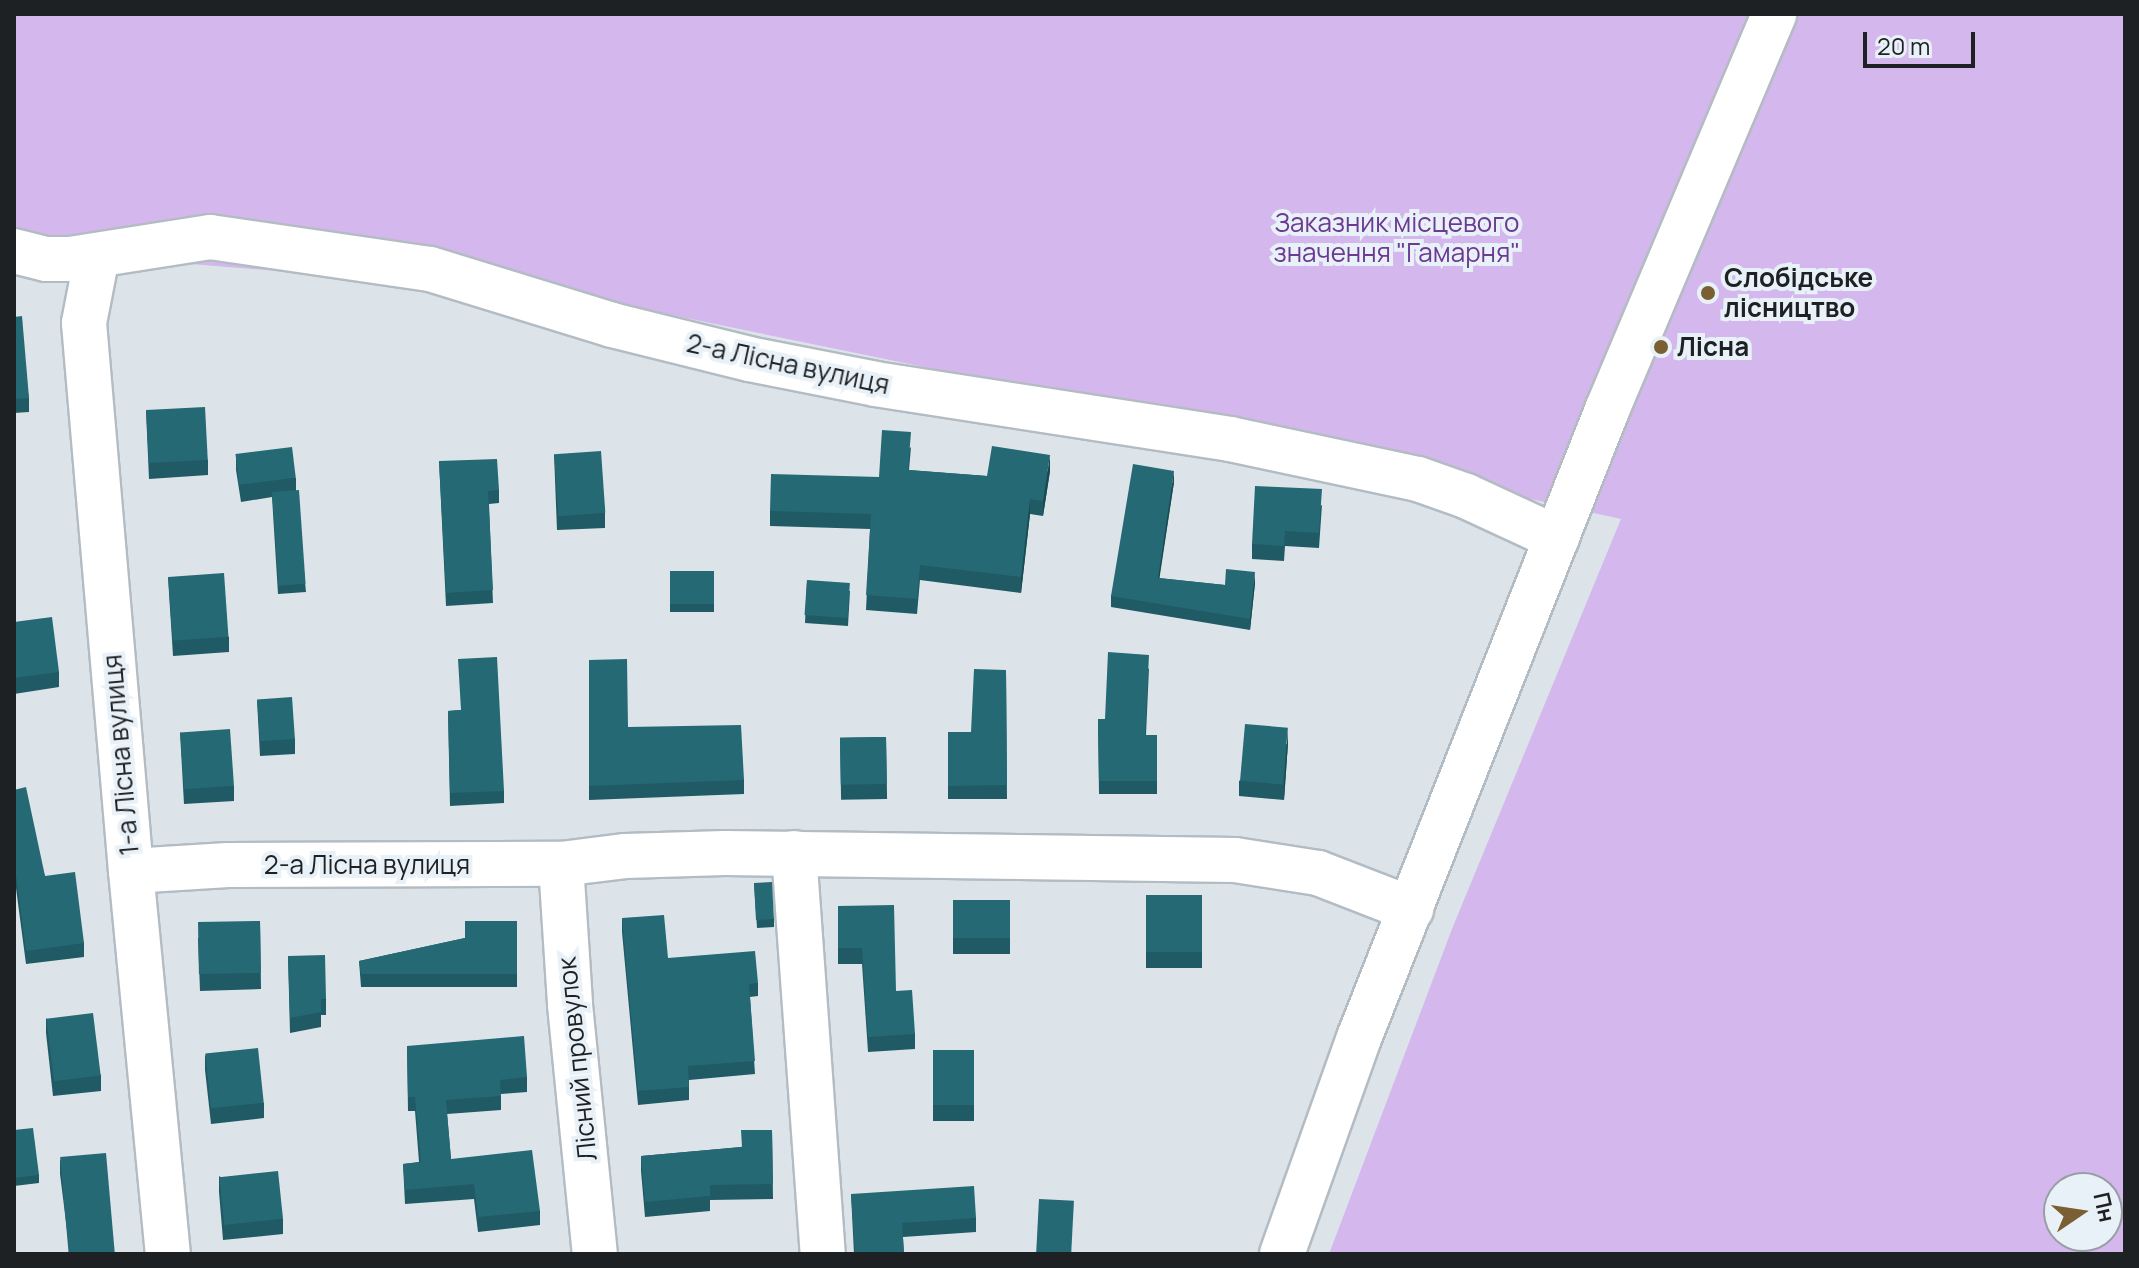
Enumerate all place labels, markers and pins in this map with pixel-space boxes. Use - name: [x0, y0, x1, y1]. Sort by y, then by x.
- place label: Слобідське лісництво: [1724, 262, 1873, 324]
- marker: Слобідське лісництво: [1699, 284, 1717, 302]
- place label: Лісна: [1677, 331, 1749, 363]
- marker: Лісна: [1652, 338, 1670, 356]

